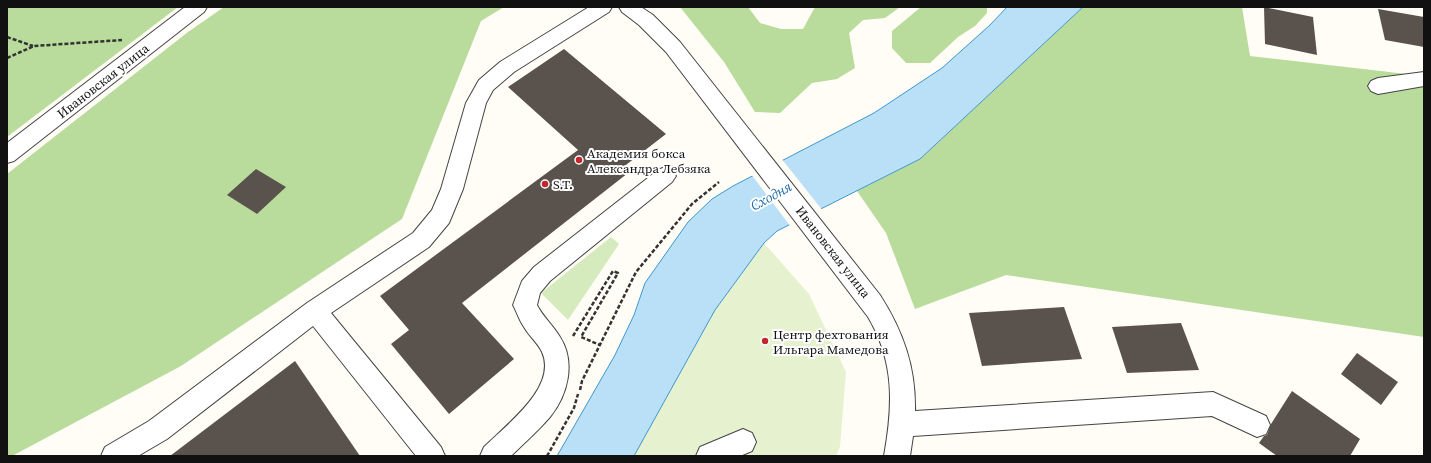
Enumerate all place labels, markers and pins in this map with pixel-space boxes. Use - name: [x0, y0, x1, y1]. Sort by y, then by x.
- place label: Академия бокса Александра Лебзяка: [587, 145, 711, 177]
- marker: Академия бокса Александра Лебзяка: [574, 155, 584, 165]
- place label: S.T.: [553, 176, 573, 193]
- marker: S.T.: [540, 179, 550, 189]
- place label: Центр фехтования Ильгара Мамедова: [773, 326, 889, 358]
- marker: Центр фехтования Ильгара Мамедова: [760, 336, 770, 346]

